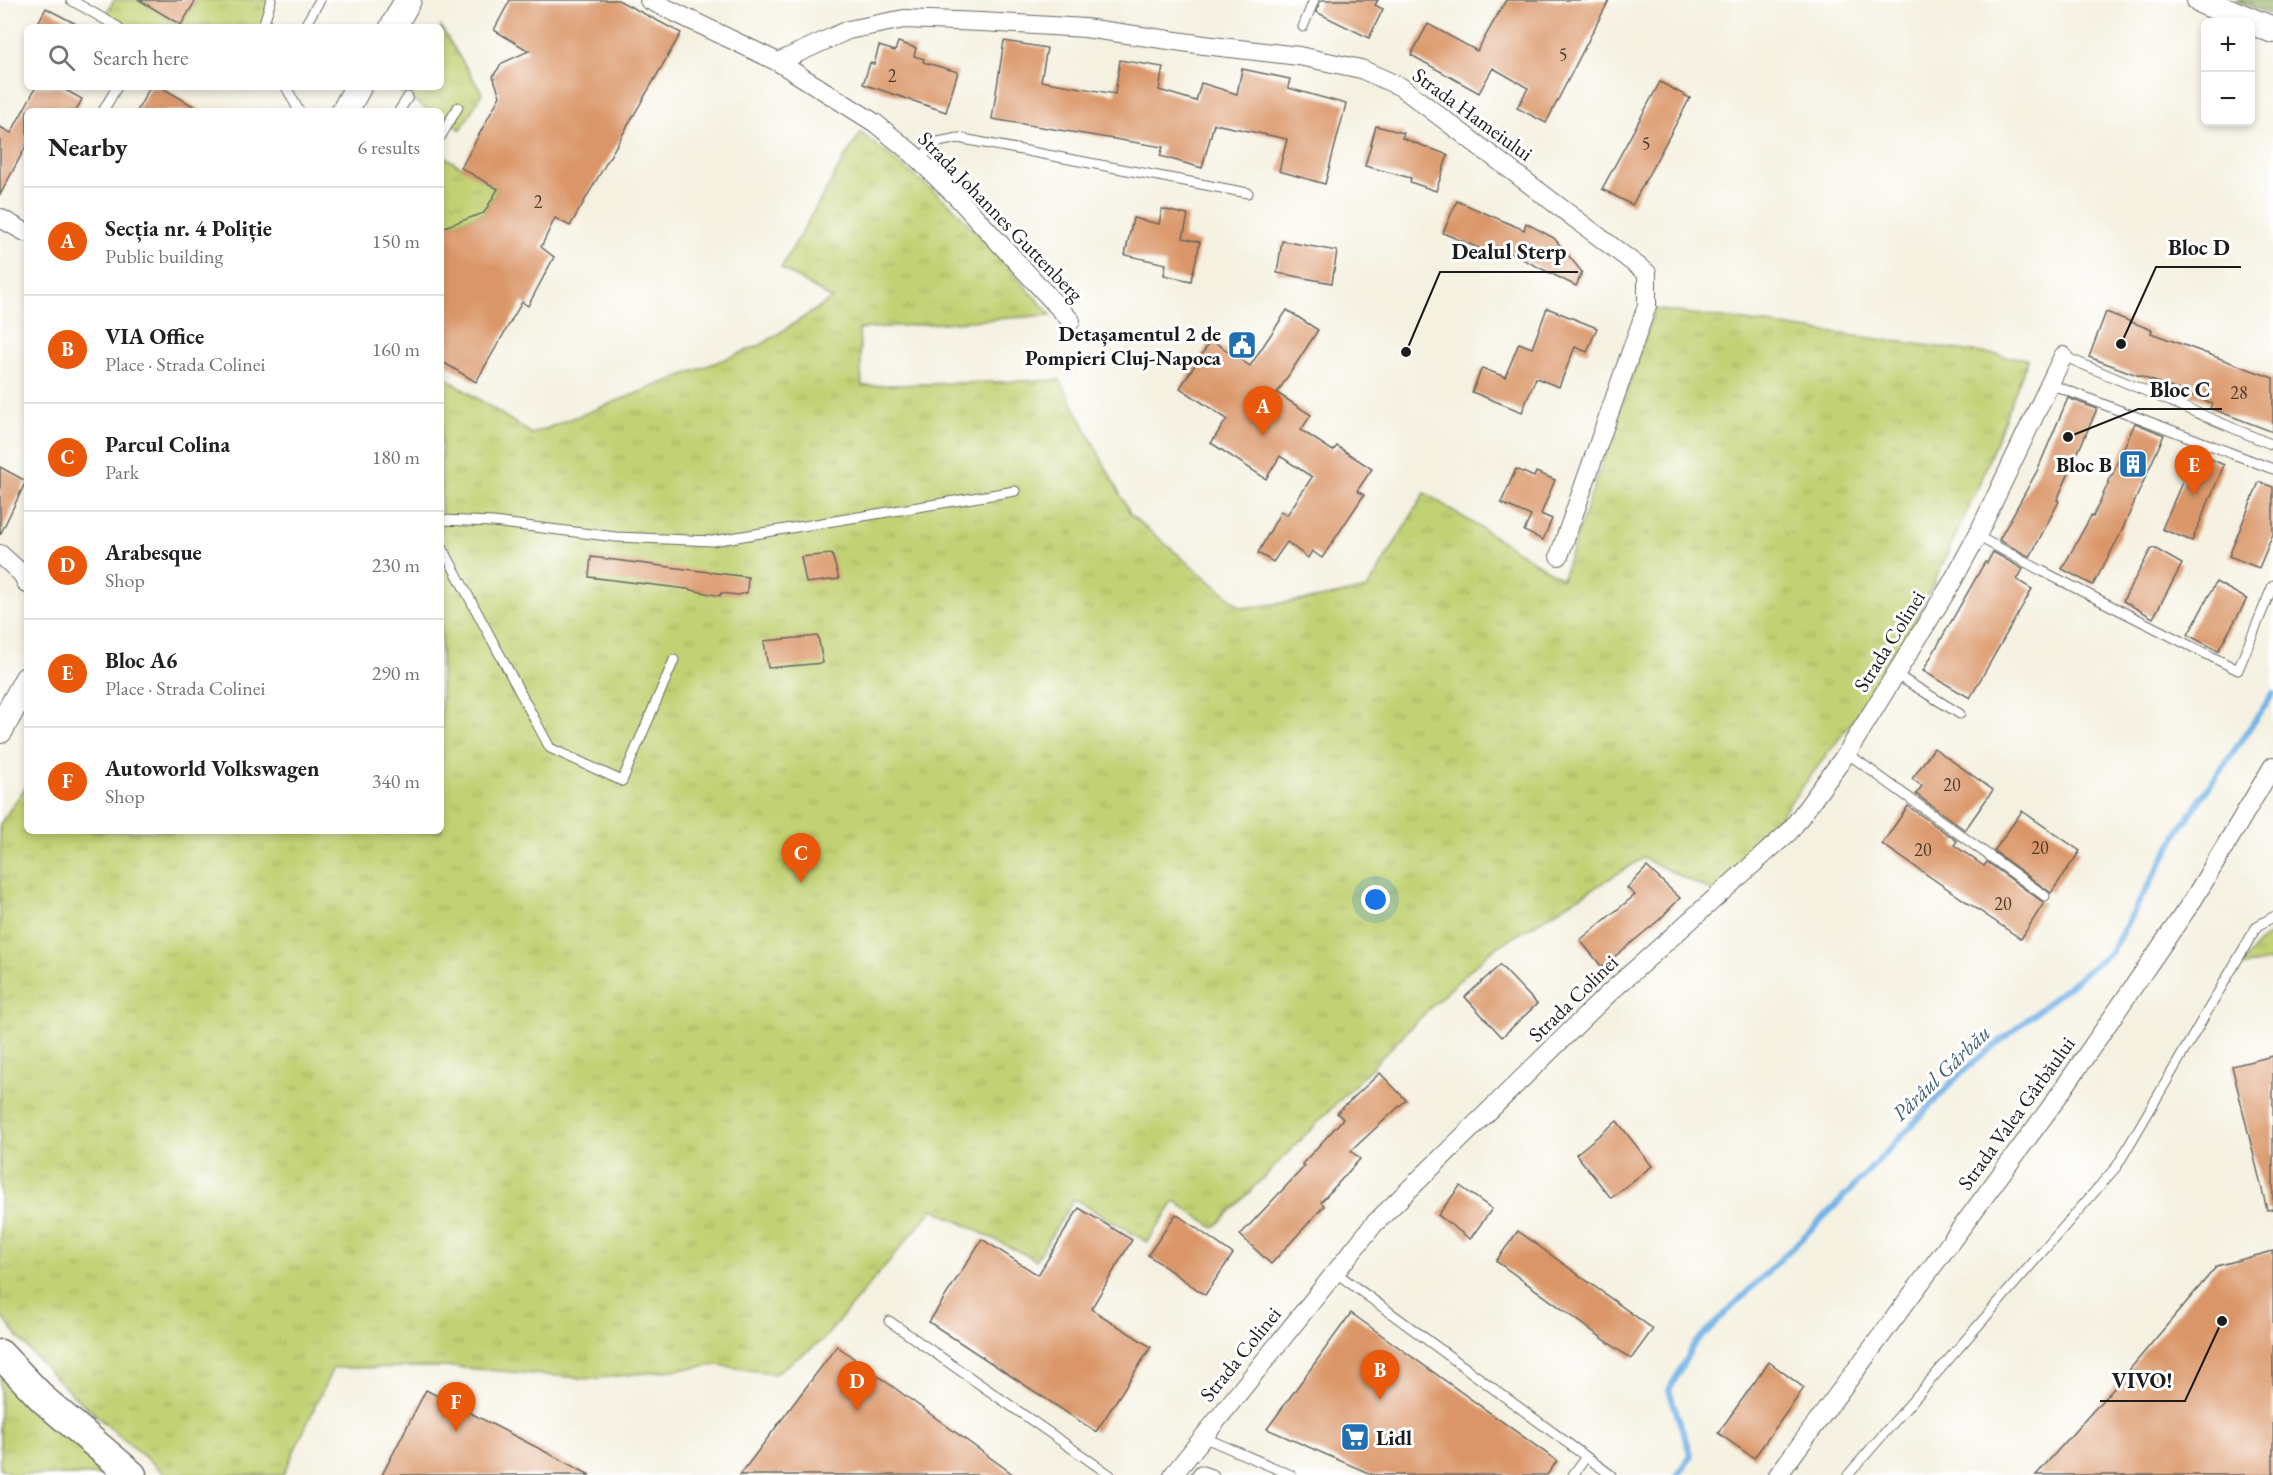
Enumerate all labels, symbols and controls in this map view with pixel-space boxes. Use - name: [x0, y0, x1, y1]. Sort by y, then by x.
- map controls: [2201, 18, 2255, 126]
- button: +: [2201, 18, 2255, 72]
- search box: [24, 24, 444, 90]
- icon: search: [45, 41, 78, 74]
- text: Search here: [93, 43, 188, 72]
- house number: 5: [1559, 43, 1567, 66]
- street label: Strada Hameiului: [1407, 61, 1539, 167]
- house number: 2: [888, 64, 897, 87]
- button: −: [2201, 72, 2255, 126]
- street label: Strada Johannes Guttenberg: [913, 125, 1090, 308]
- text: Nearby: [48, 130, 128, 164]
- house number: 5: [1642, 132, 1650, 155]
- text: 6 results: [357, 134, 420, 160]
- house number: 2: [534, 190, 543, 213]
- text: Secția nr. 4 Poliție: [105, 214, 272, 243]
- callout: Bloc D: [2156, 227, 2241, 267]
- text: A: [60, 228, 75, 254]
- text: 150 m: [372, 228, 420, 254]
- callout: Dealul Sterp: [1440, 232, 1578, 272]
- text: Bloc D: [2168, 233, 2230, 262]
- text: Dealul Sterp: [1452, 237, 1566, 266]
- text: Public building: [105, 243, 223, 269]
- place label: Detașamentul 2 de Pompieri Cluj-Napoca: [1025, 320, 1222, 371]
- text: VIA Office: [105, 322, 204, 351]
- public building icon: Detașamentul 2 de Pompieri Cluj-Napoca: [1226, 329, 1258, 361]
- text: B: [61, 336, 74, 362]
- text: 160 m: [372, 336, 420, 362]
- text: Place · Strada Colinei: [105, 351, 265, 377]
- callout: Bloc C: [2138, 369, 2222, 409]
- text: Bloc C: [2150, 375, 2210, 404]
- house number: 28: [2230, 381, 2248, 404]
- pin: A: [1244, 386, 1282, 436]
- text: Parcul Colina: [105, 430, 230, 459]
- text: C: [60, 444, 75, 470]
- text: 180 m: [372, 444, 420, 470]
- pin: E: [2174, 446, 2214, 495]
- building icon: Bloc B: [2117, 448, 2149, 480]
- place label: Bloc B: [2056, 451, 2112, 478]
- text: Park: [105, 459, 139, 485]
- text: Arabesque: [105, 538, 202, 567]
- text: D: [60, 552, 75, 578]
- text: 230 m: [372, 552, 420, 578]
- text: Shop: [105, 567, 145, 593]
- street label: Strada Colinei: [1847, 585, 1931, 697]
- text: Bloc A6: [105, 646, 177, 675]
- text: E: [62, 660, 73, 686]
- text: 290 m: [372, 660, 420, 686]
- text: Place · Strada Colinei: [105, 675, 265, 701]
- text: Autoworld Volkswagen: [105, 754, 319, 783]
- text: F: [62, 768, 73, 794]
- text: 340 m: [372, 768, 420, 794]
- house number: 20: [1943, 773, 1961, 796]
- text: Shop: [105, 783, 145, 809]
- pin: C: [782, 834, 820, 883]
- house number: 20: [2031, 836, 2049, 859]
- house number: 20: [1914, 838, 1932, 861]
- your location: [1361, 885, 1390, 914]
- house number: 20: [1994, 892, 2012, 915]
- street label: Strada Colinei: [1522, 948, 1624, 1048]
- water label: Pârâul Gârbău: [1885, 1019, 1997, 1127]
- street label: Strada Valea Gârbăului: [1951, 1031, 2081, 1195]
- street label: Strada Colinei: [1193, 1301, 1287, 1407]
- pin: B: [1360, 1350, 1400, 1400]
- callout: VIVO!: [2100, 1361, 2185, 1401]
- pin: D: [838, 1362, 876, 1411]
- text: VIVO!: [2111, 1366, 2173, 1395]
- pin: F: [436, 1382, 476, 1432]
- supermarket icon: Lidl: [1339, 1421, 1371, 1453]
- place label: Lidl: [1376, 1424, 1412, 1451]

